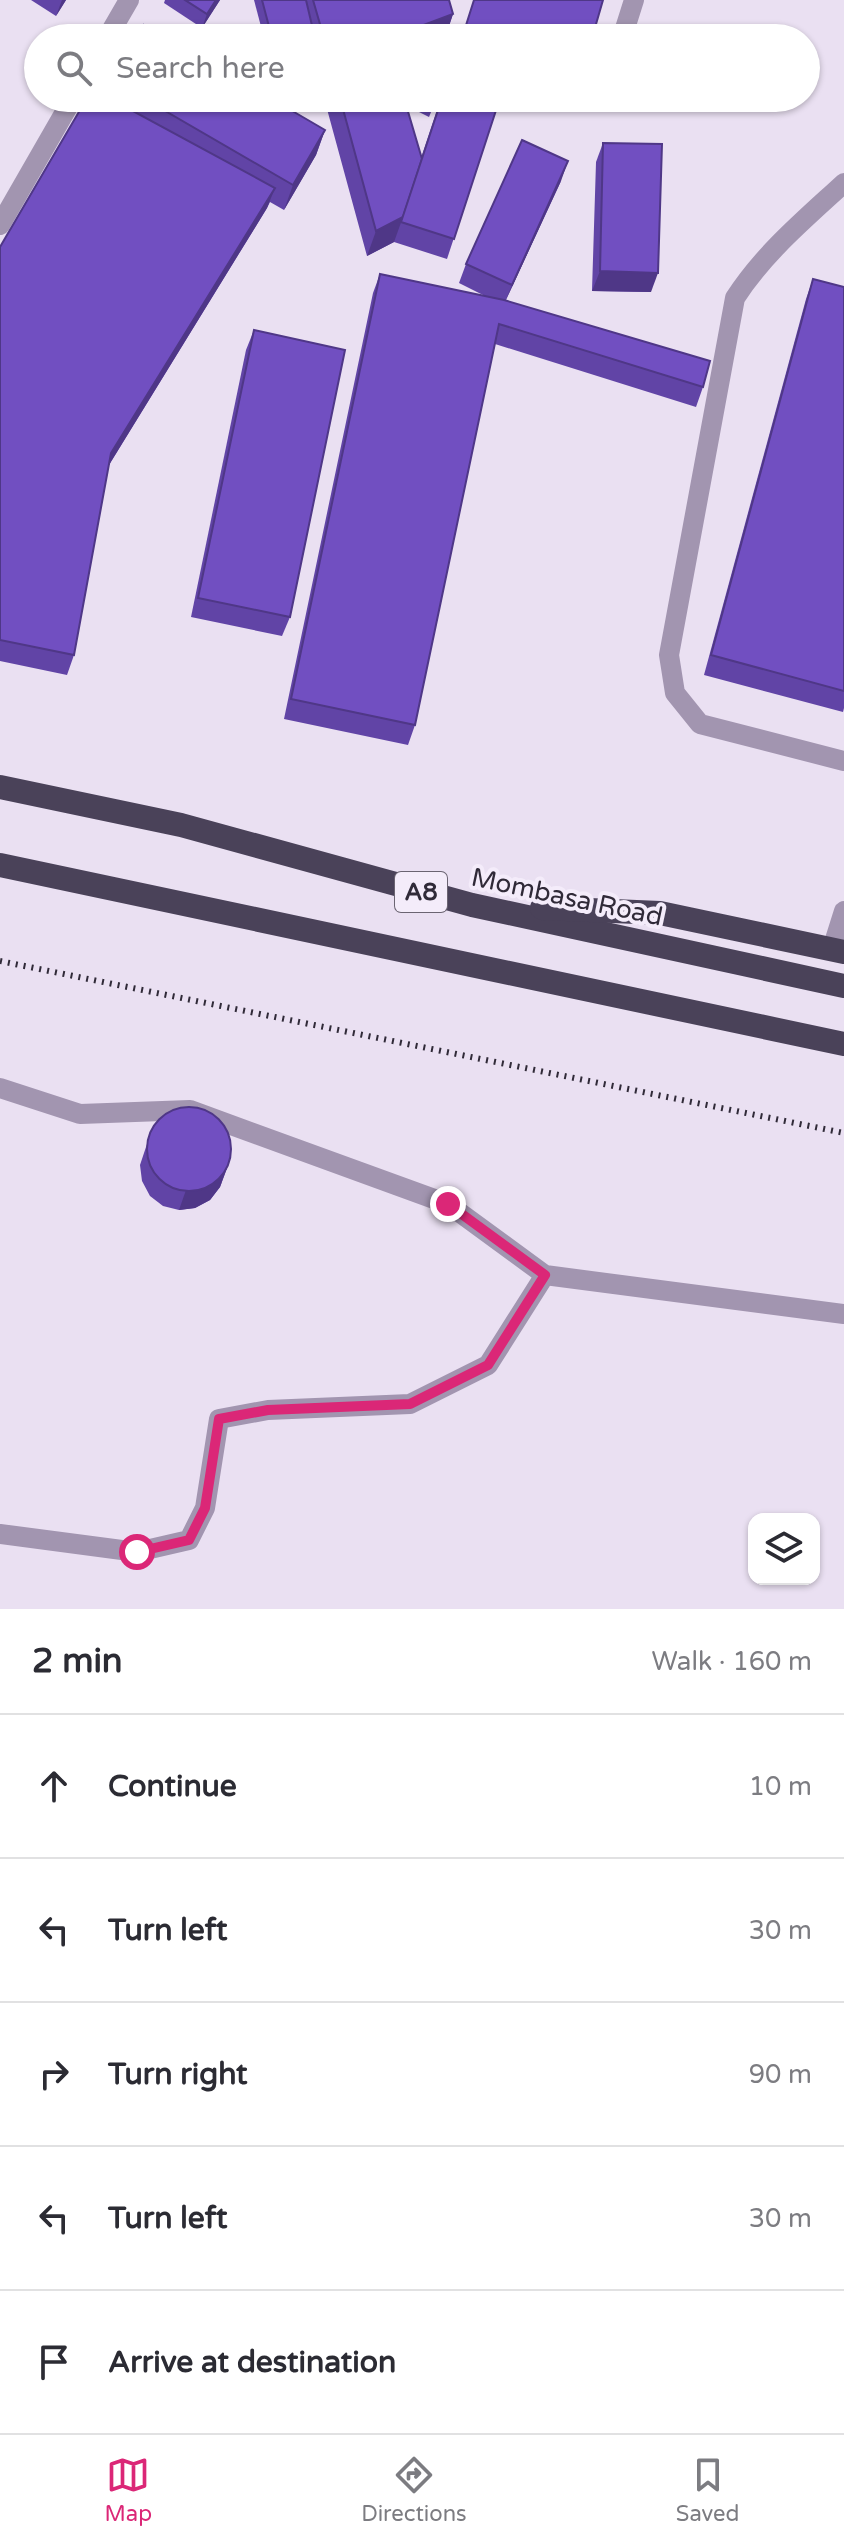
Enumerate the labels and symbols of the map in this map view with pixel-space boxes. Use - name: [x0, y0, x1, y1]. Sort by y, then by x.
- street label: Mombasa Road: [469, 862, 665, 932]
- road number: A8: [395, 872, 447, 912]
- route end: [430, 1186, 466, 1222]
- route start: [119, 1534, 155, 1570]

